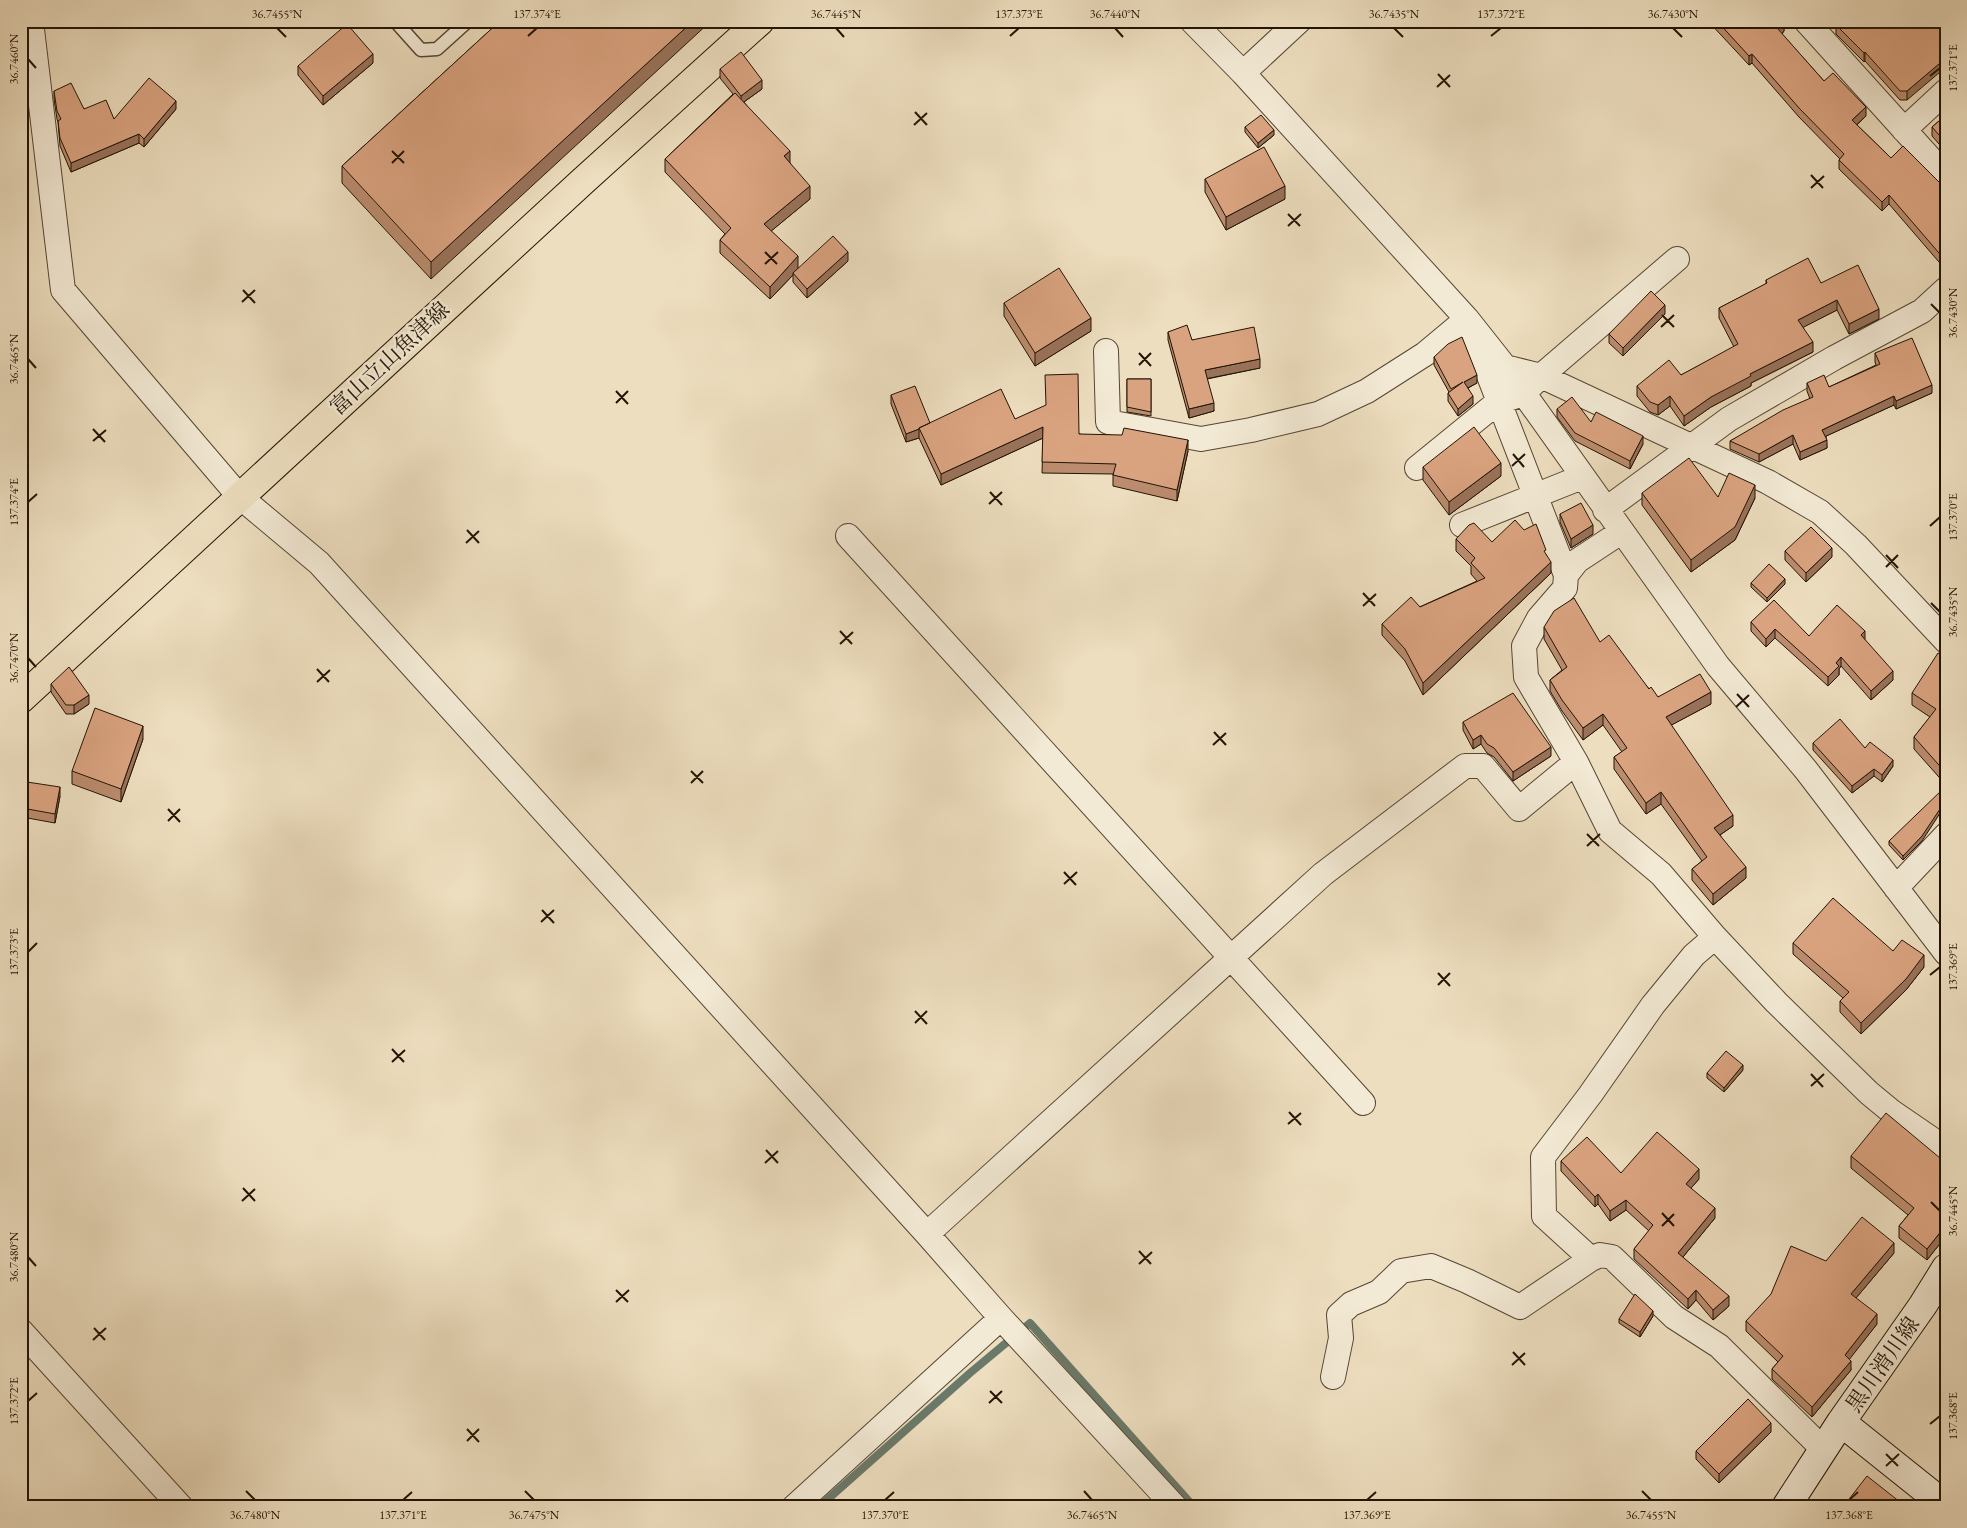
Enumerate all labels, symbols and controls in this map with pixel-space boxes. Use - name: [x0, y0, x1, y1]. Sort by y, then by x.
- text: 36.7455°N: [252, 6, 303, 22]
- text: 137.374°E: [513, 6, 561, 22]
- text: 36.7445°N: [811, 6, 862, 22]
- text: 137.373°E: [995, 6, 1043, 22]
- text: 36.7440°N: [1090, 6, 1141, 22]
- text: 36.7435°N: [1369, 6, 1420, 22]
- text: 137.372°E: [1477, 6, 1525, 22]
- text: 36.7430°N: [1648, 6, 1699, 22]
- text: 36.7460°N: [6, 33, 22, 84]
- text: 137.371°E: [1945, 44, 1961, 92]
- text: 36.7430°N: [1945, 287, 1961, 338]
- street label: 富山立山魚津線: [323, 295, 456, 421]
- text: 36.7465°N: [6, 333, 22, 384]
- text: 137.374°E: [6, 478, 22, 526]
- text: 137.370°E: [1945, 493, 1961, 541]
- text: 36.7435°N: [1945, 586, 1961, 637]
- text: 36.7470°N: [6, 632, 22, 683]
- text: 137.373°E: [6, 928, 22, 976]
- text: 137.369°E: [1945, 943, 1961, 991]
- text: 36.7445°N: [1945, 1185, 1961, 1236]
- text: 36.7480°N: [6, 1231, 22, 1282]
- street label: 黒川滑川線: [1839, 1311, 1926, 1418]
- text: 137.372°E: [6, 1377, 22, 1425]
- text: 137.368°E: [1945, 1392, 1961, 1440]
- text: 36.7480°N: [230, 1507, 281, 1523]
- text: 137.371°E: [379, 1507, 427, 1523]
- text: 36.7475°N: [509, 1507, 560, 1523]
- text: 137.370°E: [861, 1507, 909, 1523]
- text: 36.7465°N: [1067, 1507, 1118, 1523]
- text: 137.369°E: [1343, 1507, 1391, 1523]
- text: 36.7455°N: [1626, 1507, 1677, 1523]
- text: 137.368°E: [1825, 1507, 1873, 1523]

